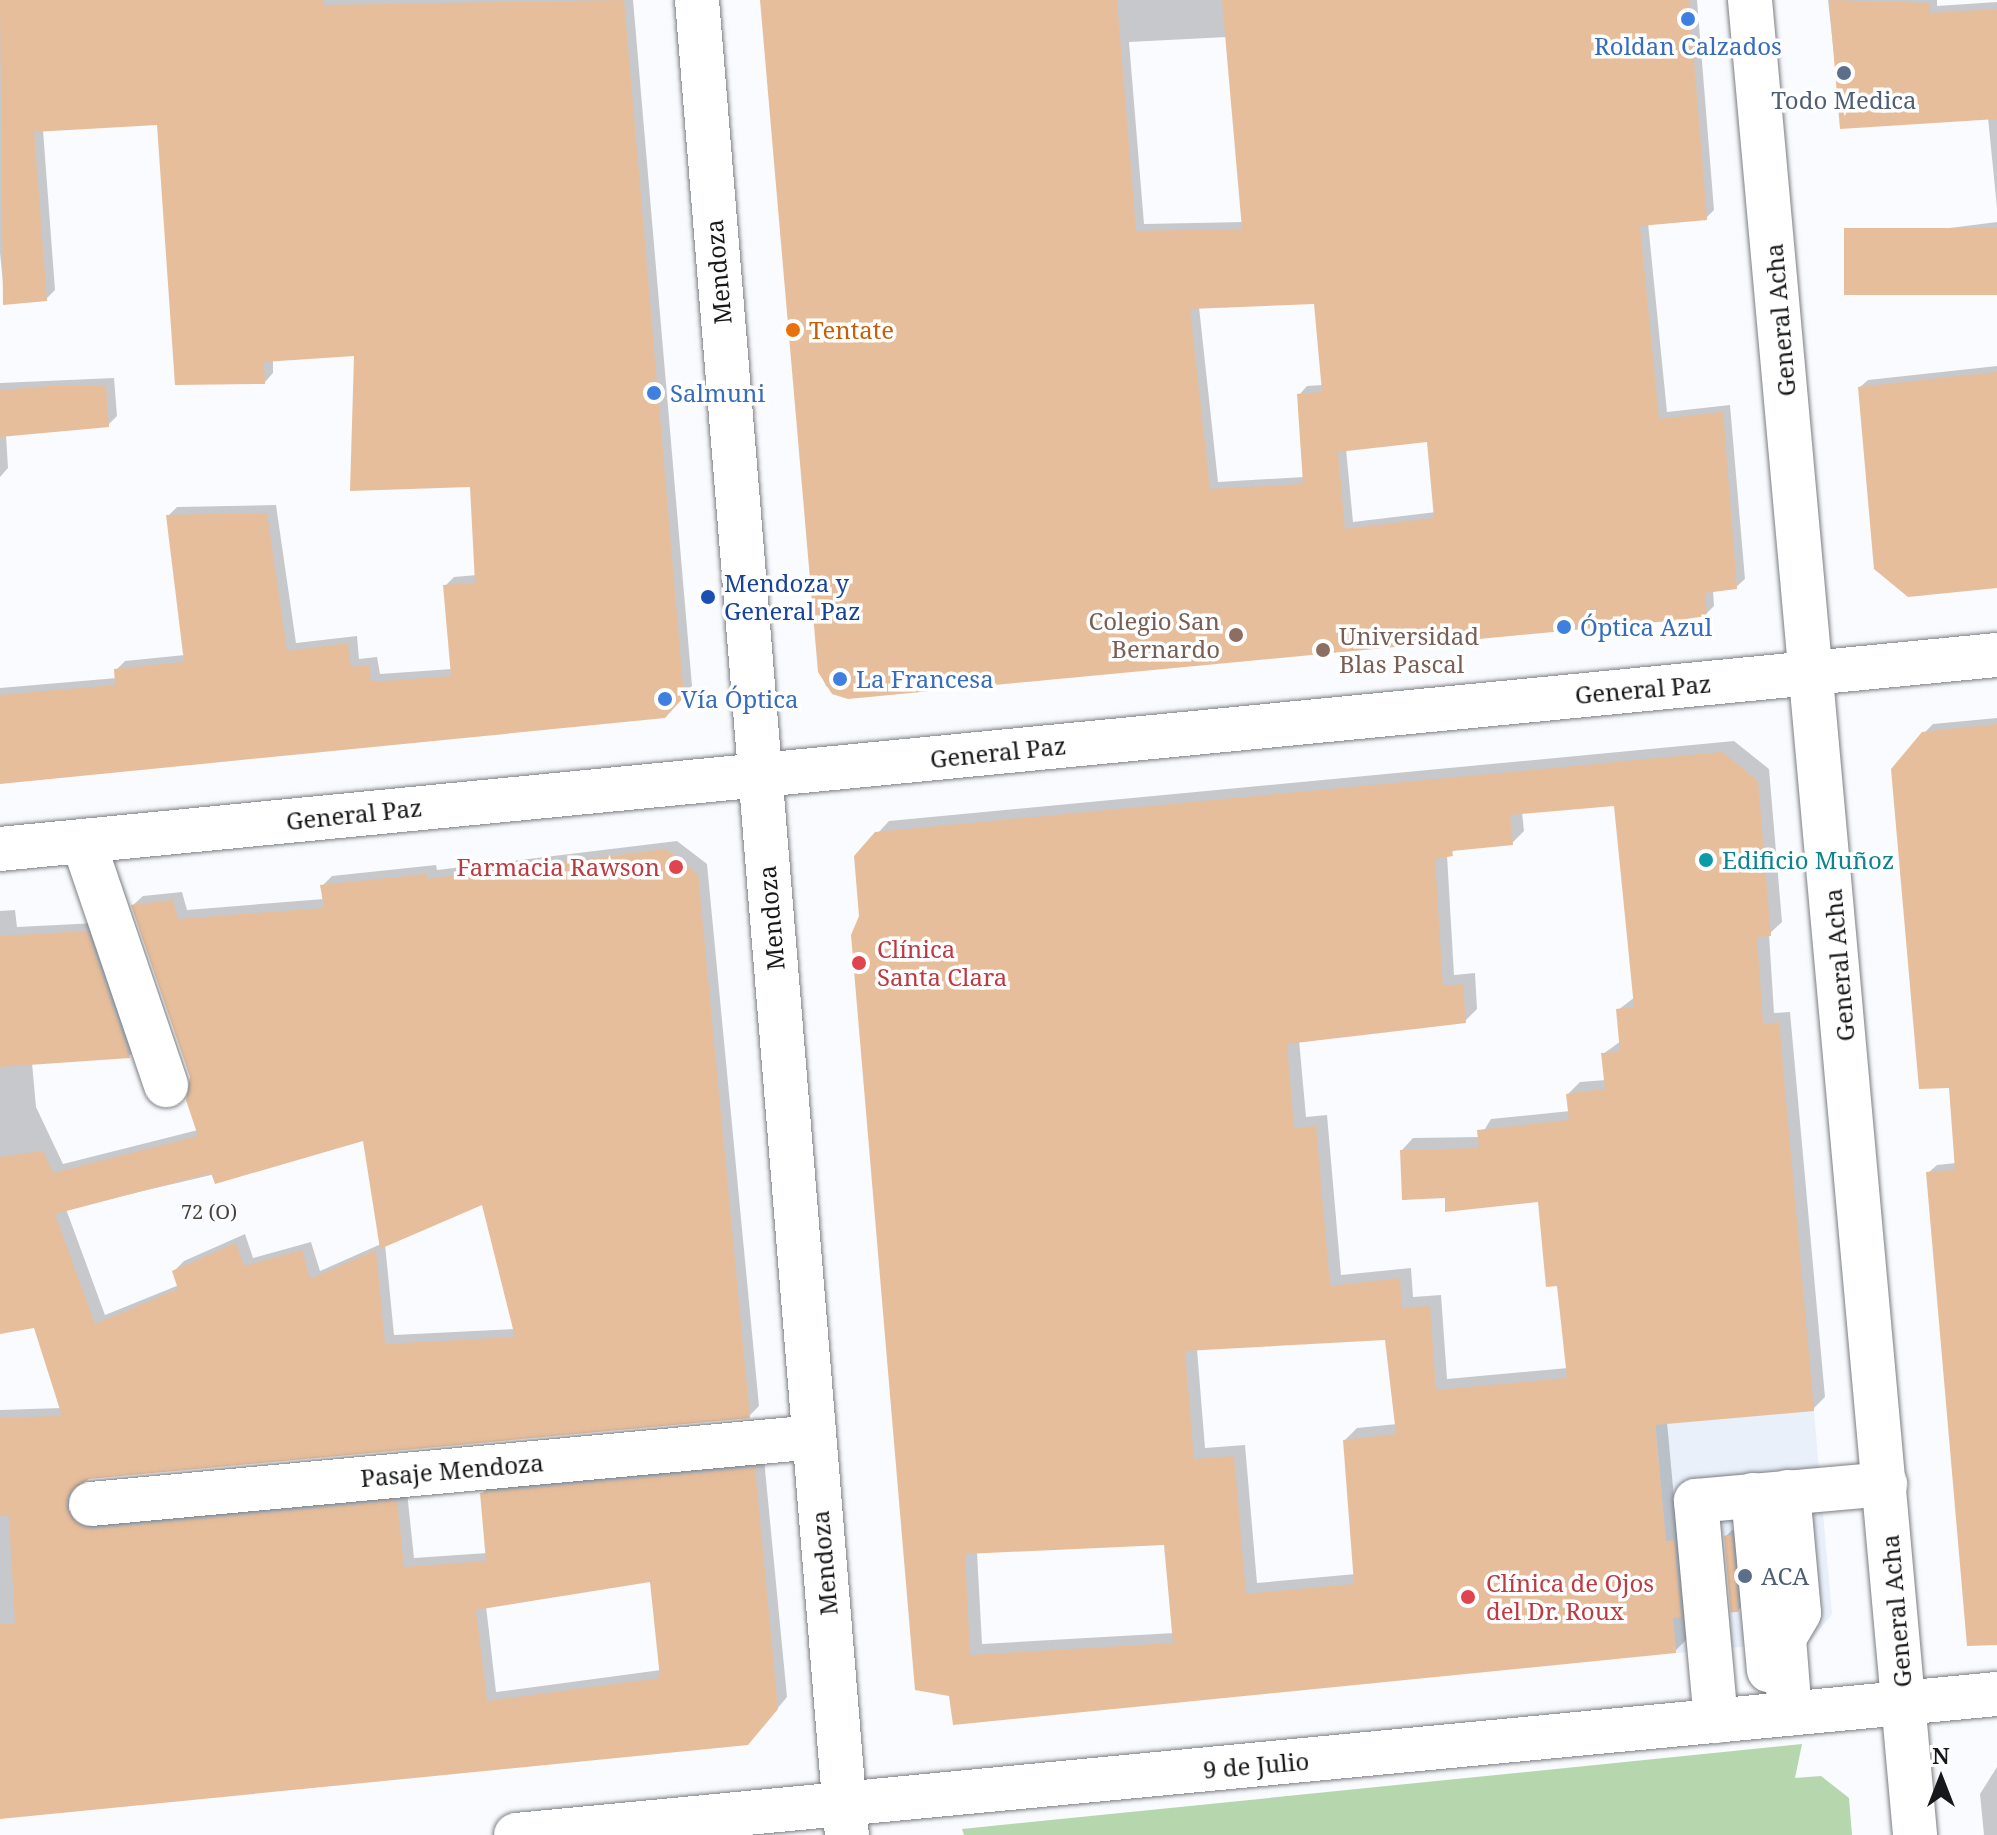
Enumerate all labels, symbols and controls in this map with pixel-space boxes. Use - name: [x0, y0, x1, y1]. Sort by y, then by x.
- marker: Roldan Calzados: [1679, 10, 1697, 28]
- place label: Roldan Calzados: [1594, 32, 1782, 60]
- marker: Todo Medica: [1835, 64, 1853, 82]
- place label: Todo Medica: [1771, 86, 1917, 114]
- street label: Mendoza: [699, 218, 737, 326]
- street label: General Acha: [1759, 242, 1801, 398]
- place label: Tentate: [809, 316, 894, 344]
- marker: Tentate: [784, 321, 802, 339]
- place label: Salmuni: [670, 379, 765, 407]
- marker: Salmuni: [645, 384, 663, 402]
- place label: Mendoza y General Paz: [724, 569, 861, 625]
- marker: Mendoza y General Paz: [699, 588, 717, 606]
- place label: Colegio San Bernardo: [1088, 607, 1220, 663]
- place label: Óptica Azul: [1580, 613, 1712, 641]
- marker: Óptica Azul: [1555, 618, 1573, 636]
- place label: Universidad Blas Pascal: [1339, 622, 1479, 678]
- marker: Colegio San Bernardo: [1227, 626, 1245, 644]
- marker: Universidad Blas Pascal: [1314, 641, 1332, 659]
- place label: La Francesa: [856, 665, 994, 693]
- street label: General Paz: [1574, 669, 1712, 709]
- marker: La Francesa: [831, 670, 849, 688]
- place label: Vía Óptica: [681, 685, 799, 713]
- marker: Vía Óptica: [656, 690, 674, 708]
- street label: General Paz: [929, 731, 1067, 773]
- street label: General Paz: [285, 793, 423, 835]
- place label: Edificio Muñoz: [1722, 846, 1894, 874]
- marker: Edificio Muñoz: [1697, 851, 1715, 869]
- place label: Farmacia Rawson: [456, 853, 660, 881]
- marker: Farmacia Rawson: [667, 858, 685, 876]
- street label: Mendoza: [752, 864, 790, 972]
- street label: General Acha: [1818, 887, 1860, 1043]
- place label: Clínica Santa Clara: [877, 935, 1007, 991]
- marker: Clínica Santa Clara: [848, 952, 870, 974]
- house number: 72 (O): [181, 1199, 237, 1223]
- street label: Pasaje Mendoza: [359, 1448, 545, 1492]
- street label: Mendoza: [805, 1509, 843, 1617]
- street label: General Acha: [1875, 1533, 1917, 1689]
- place label: ACA: [1761, 1562, 1809, 1590]
- marker: ACA: [1736, 1567, 1754, 1585]
- place label: Clínica de Ojos del Dr. Roux: [1486, 1569, 1654, 1625]
- marker: Clínica de Ojos del Dr. Roux: [1457, 1586, 1479, 1608]
- north arrow: [1901, 1739, 1981, 1819]
- text: N: [1932, 1740, 1950, 1770]
- street label: 9 de Julio: [1202, 1746, 1310, 1784]

